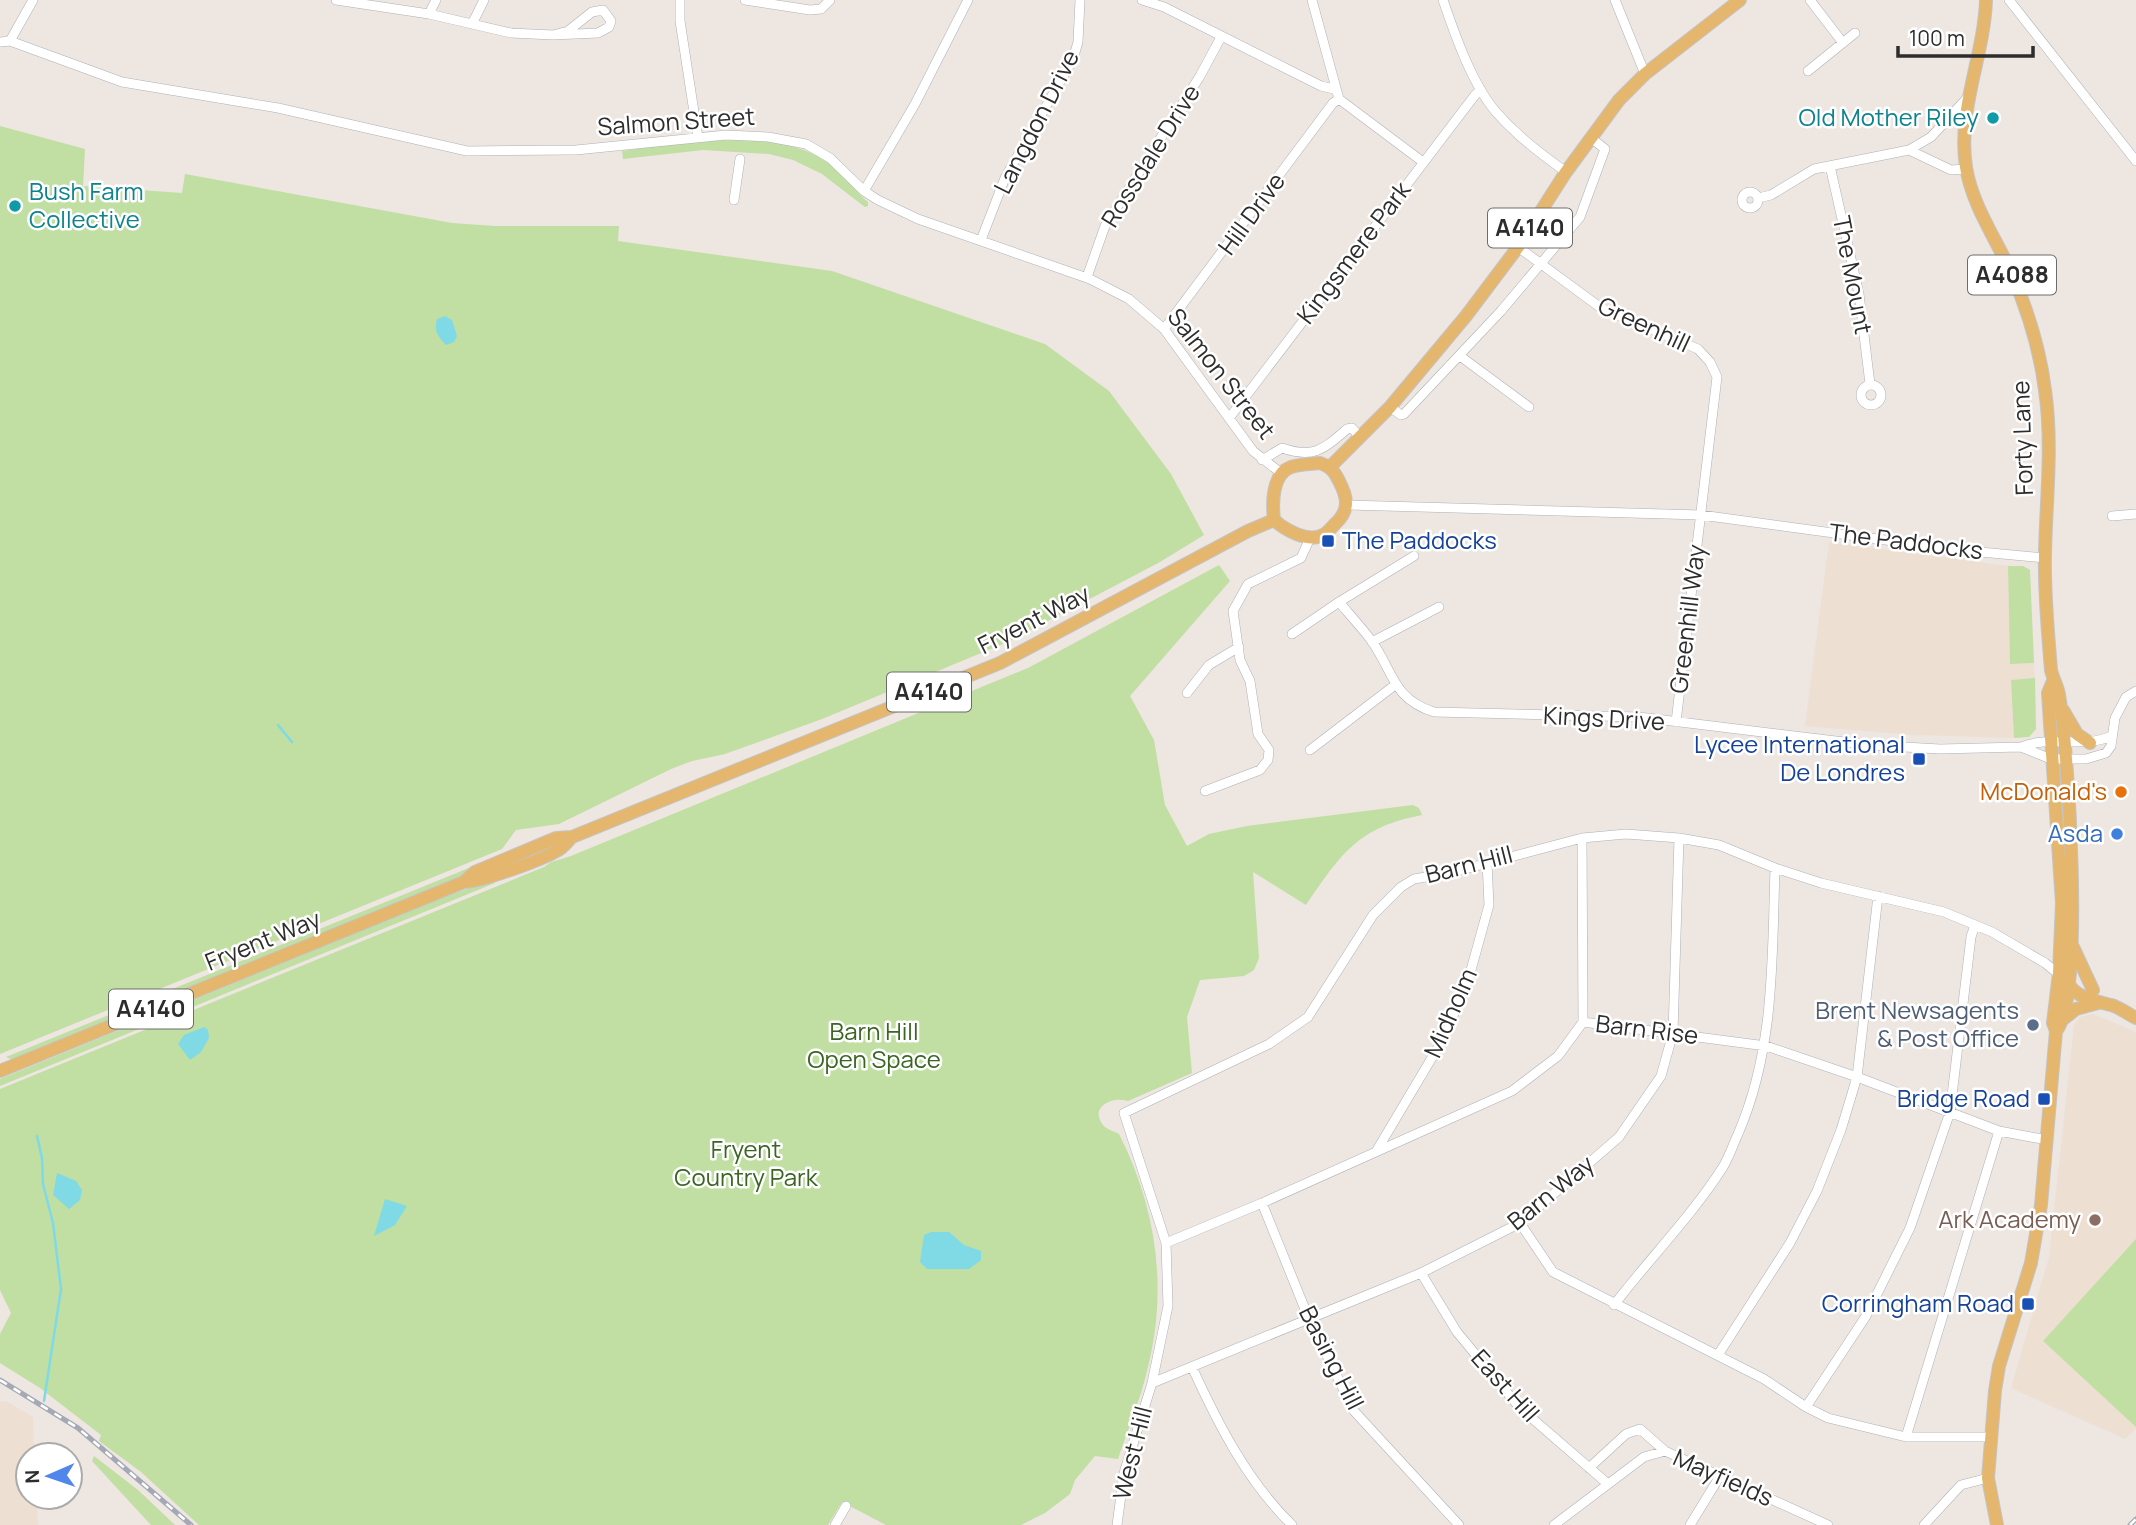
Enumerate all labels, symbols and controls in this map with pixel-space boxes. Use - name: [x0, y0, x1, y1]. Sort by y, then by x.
- scale bar: [1898, 14, 2033, 58]
- text: 100 m: [1909, 24, 1965, 52]
- street label: Langdon Drive: [985, 44, 1086, 199]
- street label: Rossdale Drive: [1093, 78, 1207, 233]
- street label: Salmon Street: [596, 99, 756, 142]
- place label: Old Mother Riley: [1799, 100, 1979, 133]
- marker: Old Mother Riley: [1985, 110, 2001, 126]
- street label: Hill Drive: [1210, 165, 1292, 261]
- street label: Kingsmere Park: [1288, 173, 1418, 330]
- place label: Bush Farm Collective: [29, 174, 144, 235]
- marker: Bush Farm Collective: [7, 198, 23, 214]
- road number: A4140: [1488, 208, 1572, 247]
- street label: The Mount: [1826, 213, 1881, 337]
- road number: A4088: [1968, 256, 2056, 294]
- street label: Greenhill: [1593, 288, 1696, 359]
- street label: Salmon Street: [1161, 301, 1284, 445]
- street label: Forty Lane: [2003, 380, 2040, 496]
- street label: The Paddocks: [1827, 515, 1985, 566]
- place label: The Paddocks: [1342, 523, 1497, 556]
- marker: The Paddocks: [1320, 533, 1336, 549]
- street label: Greenhill Way: [1661, 542, 1712, 695]
- street label: Fryent Way: [972, 576, 1095, 661]
- road number: A4140: [887, 672, 971, 712]
- street label: Kings Drive: [1542, 698, 1666, 737]
- place label: Lycee International De Londres: [1694, 727, 1905, 788]
- marker: Lycee International De Londres: [1911, 751, 1927, 767]
- place label: McDonald's: [1980, 774, 2107, 807]
- marker: McDonald's: [2113, 784, 2129, 800]
- place label: Asda: [2048, 816, 2103, 849]
- marker: Asda: [2109, 826, 2125, 842]
- street label: Barn Hill: [1421, 837, 1516, 890]
- street label: Fryent Way: [200, 901, 325, 978]
- street label: Midholm: [1415, 963, 1484, 1062]
- road number: A4140: [109, 990, 193, 1028]
- place label: Brent Newsagents & Post Office: [1815, 993, 2019, 1054]
- street label: Barn Rise: [1594, 1006, 1700, 1051]
- park label: Barn Hill Open Space: [807, 1014, 941, 1075]
- marker: Brent Newsagents & Post Office: [2025, 1017, 2041, 1033]
- place label: Bridge Road: [1897, 1081, 2030, 1114]
- marker: Bridge Road: [2036, 1091, 2052, 1107]
- park label: Fryent Country Park: [674, 1132, 819, 1193]
- street label: Barn Way: [1500, 1147, 1600, 1237]
- place label: Ark Academy: [1938, 1202, 2081, 1235]
- marker: Ark Academy: [2087, 1212, 2103, 1228]
- place label: Corringham Road: [1822, 1286, 2014, 1319]
- marker: Corringham Road: [2020, 1296, 2036, 1312]
- street label: Basing Hill: [1292, 1300, 1373, 1415]
- street label: East Hill: [1465, 1342, 1548, 1428]
- street label: West Hill: [1104, 1402, 1159, 1503]
- street label: Mayfields: [1668, 1440, 1779, 1513]
- north arrow: [14, 1441, 84, 1511]
- text: N: [19, 1469, 45, 1484]

